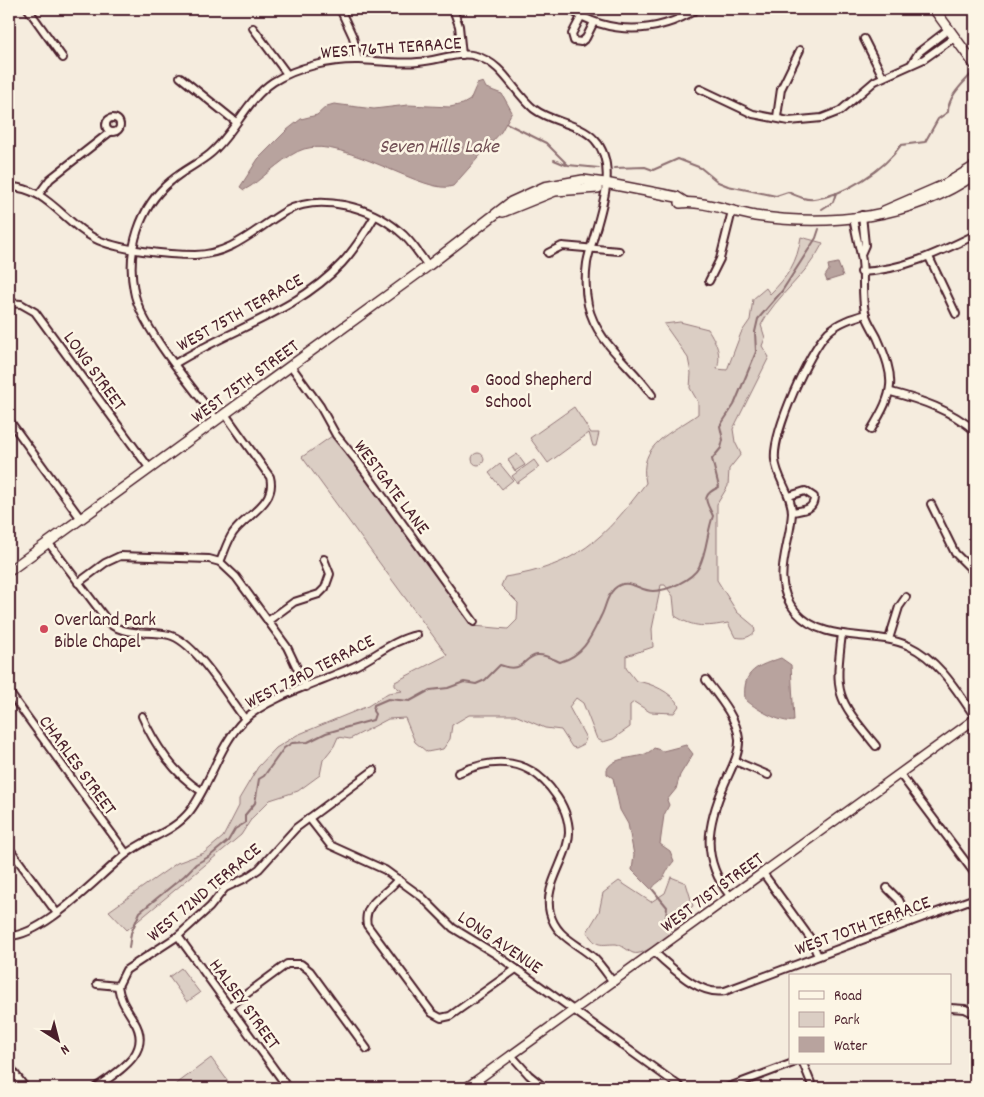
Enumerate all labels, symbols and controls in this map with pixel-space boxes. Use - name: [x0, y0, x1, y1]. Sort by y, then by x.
- street label: WEST 76TH TERRACE: [320, 31, 463, 68]
- water label: Seven Hills Lake: [379, 134, 500, 162]
- street label: WEST 75TH TERRACE: [173, 268, 309, 360]
- street label: LONG STREET: [55, 327, 131, 418]
- street label: WEST 75TH STREET: [186, 334, 306, 431]
- place label: Good Shepherd School: [485, 368, 592, 417]
- marker: Good Shepherd School: [469, 383, 481, 395]
- street label: WESTGATE LANE: [346, 435, 435, 541]
- place label: Overland Park Bible Chapel: [54, 608, 156, 657]
- marker: Overland Park Bible Chapel: [38, 623, 50, 635]
- street label: WEST 73RD TERRACE: [241, 629, 380, 717]
- street label: CHARLES STREET: [31, 710, 122, 822]
- street label: WEST 72ND TERRACE: [142, 837, 269, 950]
- street label: WEST 71ST STREET: [656, 847, 771, 941]
- street label: WEST 70TH TERRACE: [792, 890, 935, 964]
- street label: LONG AVENUE: [451, 905, 547, 983]
- street label: HALSEY STREET: [201, 954, 286, 1056]
- legend: [789, 974, 952, 1064]
- text: Road: [834, 986, 862, 1008]
- text: Park: [834, 1010, 860, 1032]
- north arrow: [32, 1014, 82, 1064]
- text: Water: [834, 1036, 868, 1058]
- text: N: [56, 1039, 73, 1059]

